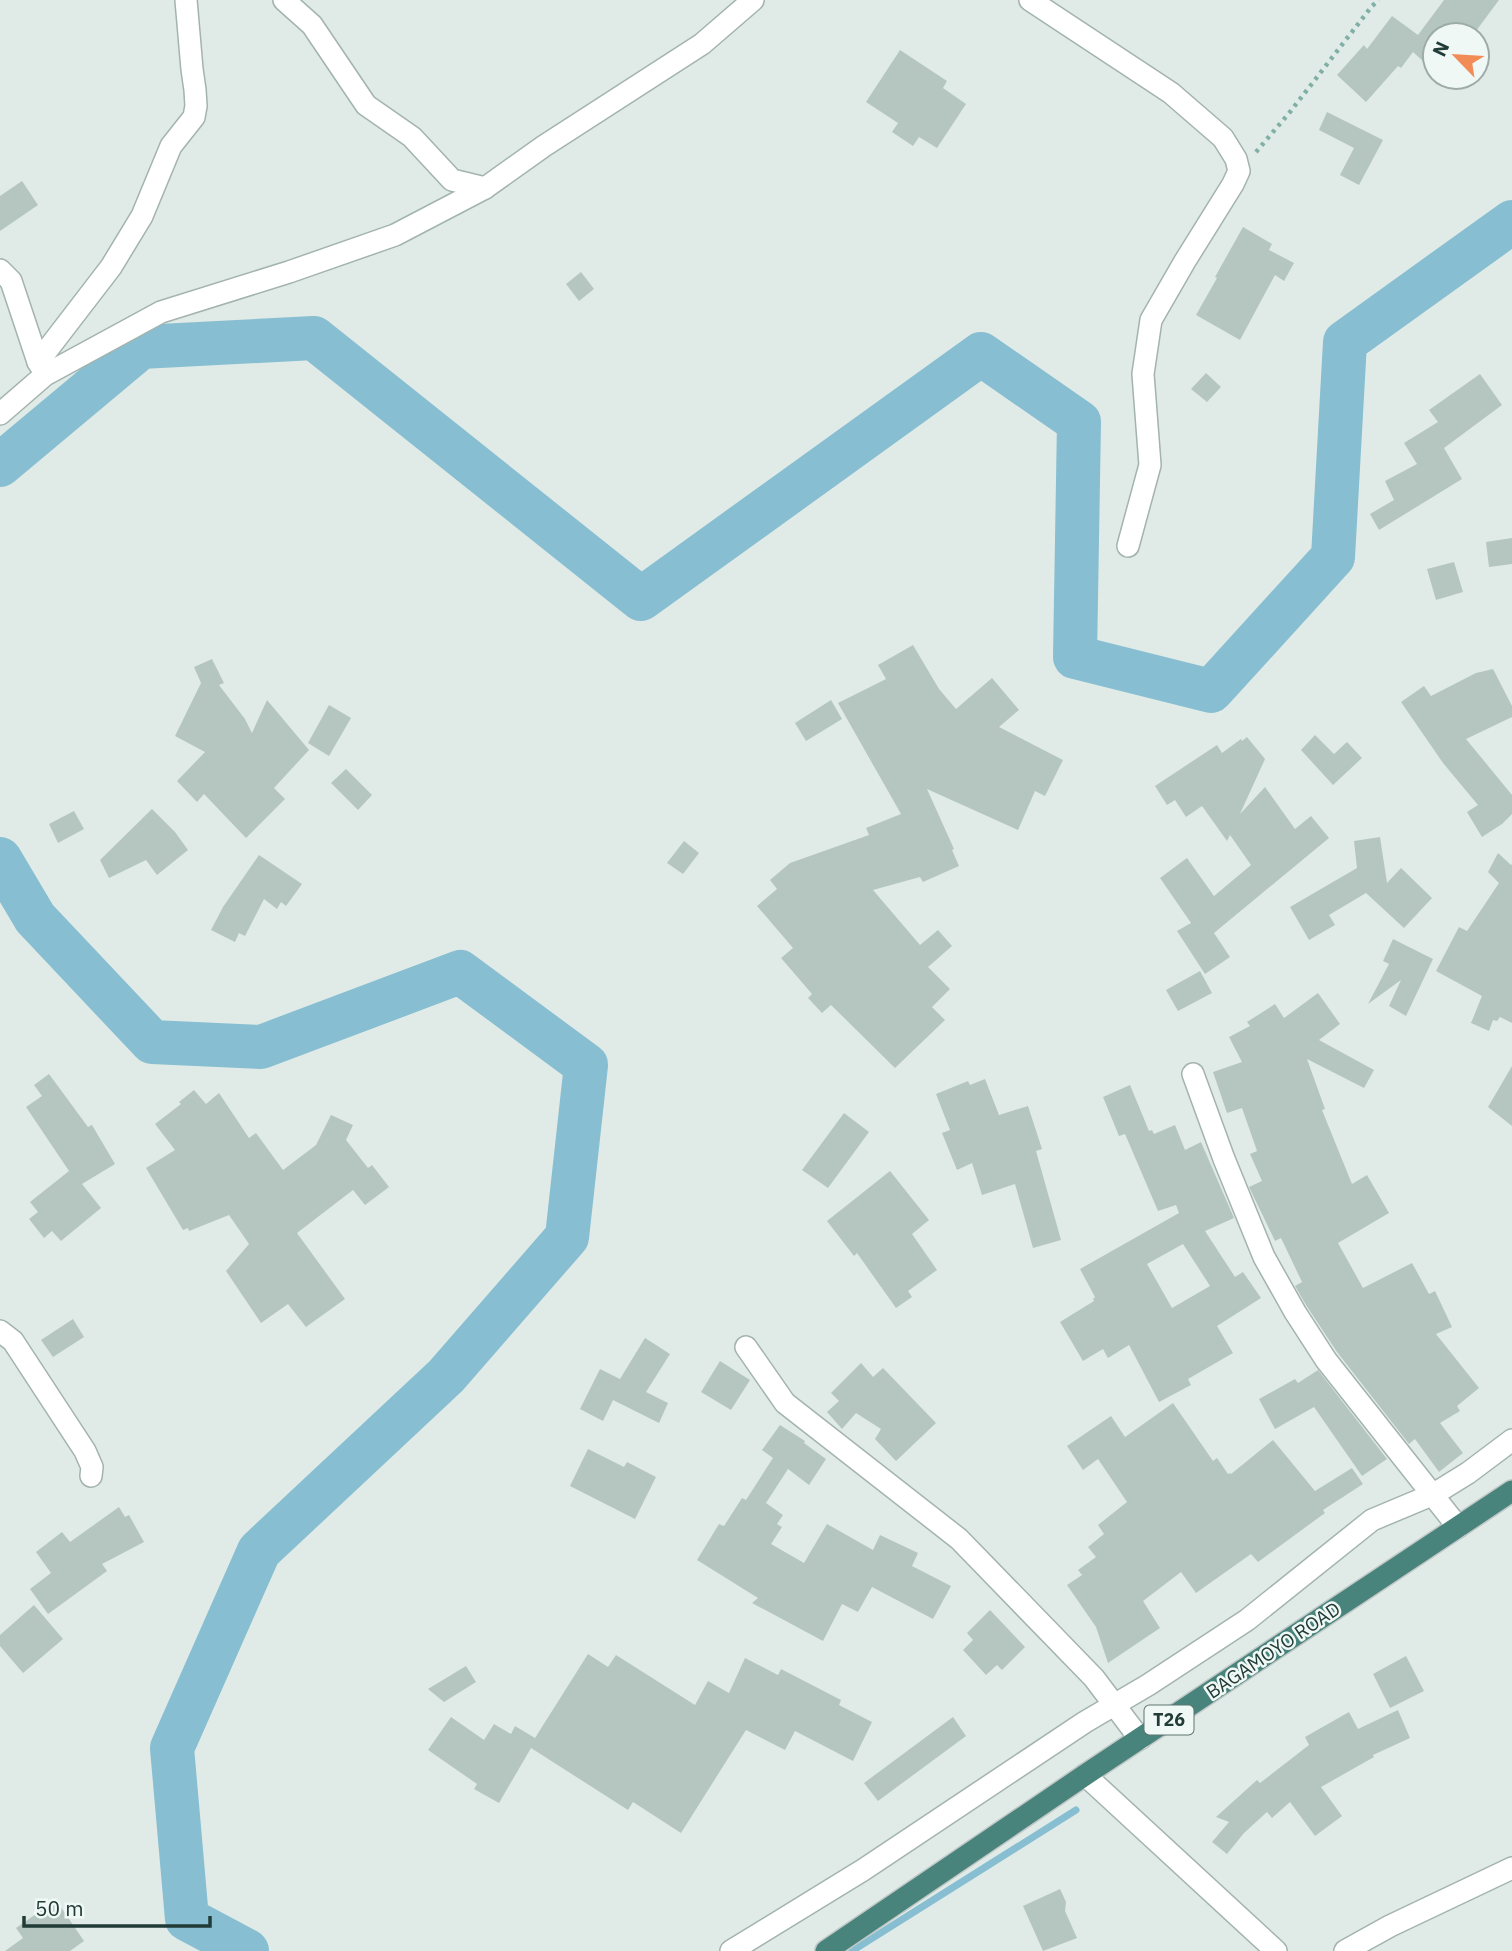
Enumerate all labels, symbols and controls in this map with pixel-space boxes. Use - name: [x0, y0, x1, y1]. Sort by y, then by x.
- north arrow: [1421, 21, 1491, 91]
- text: N: [1427, 38, 1454, 60]
- street label: BAGAMOYO ROAD: [1201, 1596, 1345, 1704]
- road number: T26: [1144, 1706, 1194, 1735]
- scale bar: [24, 1884, 210, 1928]
- text: 50 m: [35, 1894, 84, 1922]

